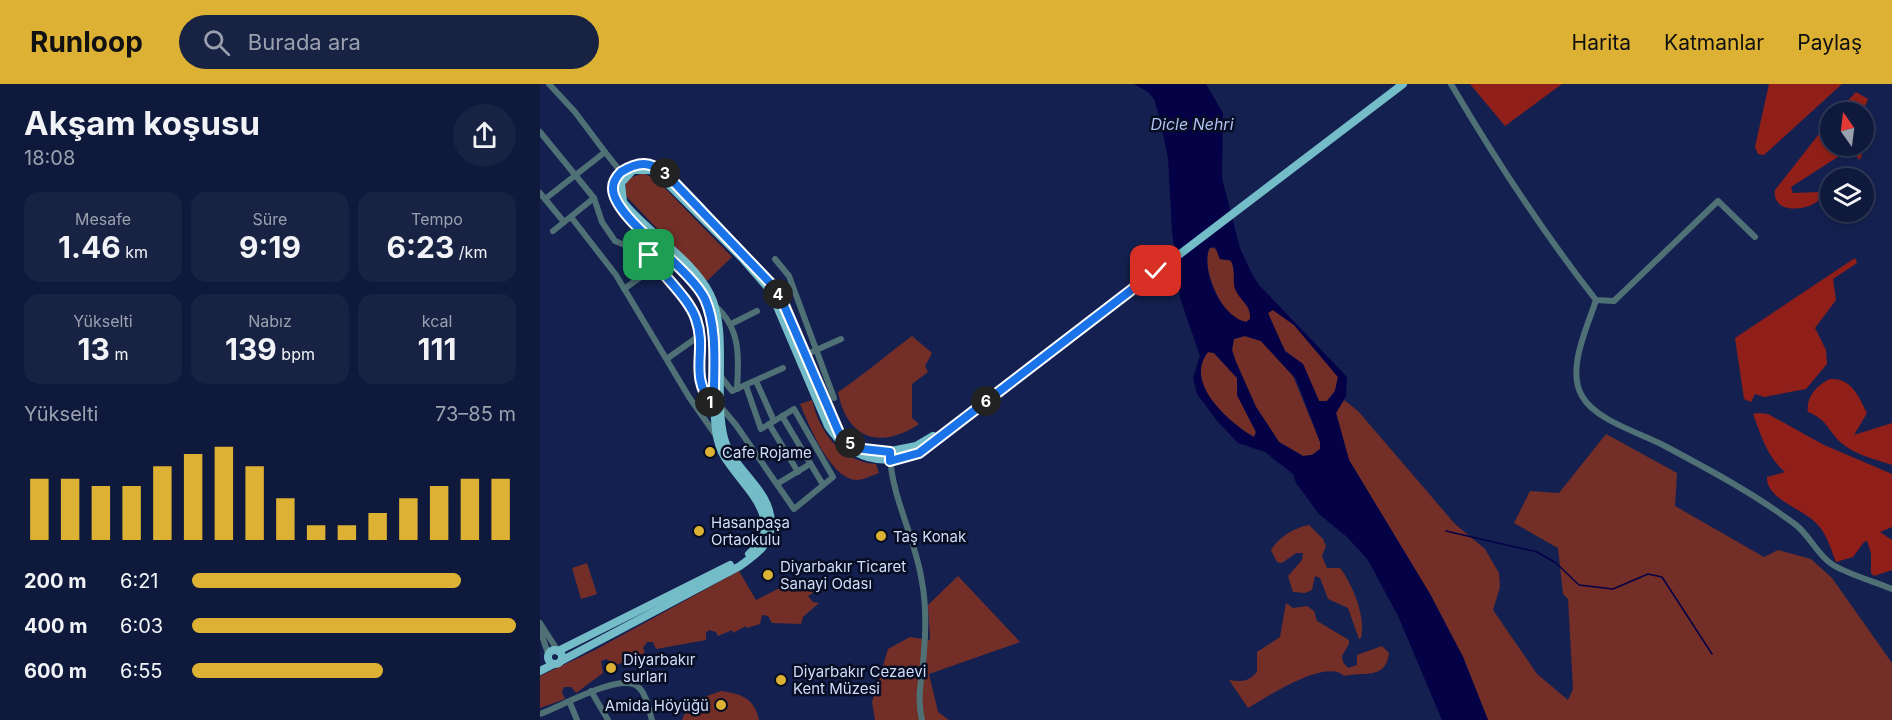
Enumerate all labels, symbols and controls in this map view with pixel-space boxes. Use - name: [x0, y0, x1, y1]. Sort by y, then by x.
- search box: [179, 15, 599, 69]
- text: Runloop: [30, 25, 143, 59]
- icon: search: [200, 26, 233, 59]
- text: Burada ara: [248, 29, 361, 55]
- text: Harita: [1572, 30, 1631, 55]
- text: Katmanlar: [1664, 30, 1764, 55]
- text: Paylaş: [1797, 30, 1862, 55]
- north arrow: [1820, 102, 1874, 156]
- map controls: [1820, 102, 1874, 222]
- text: Akşam koşusu: [24, 103, 260, 143]
- button: share: [453, 104, 516, 167]
- water label: Dicle Nehri: [1150, 114, 1235, 134]
- text: 18:08: [24, 146, 75, 170]
- pin: 3: [650, 158, 680, 188]
- text: 3: [660, 163, 670, 183]
- button: layers: [1820, 168, 1874, 222]
- text: Mesafe: [75, 209, 131, 229]
- text: Süre: [253, 209, 287, 229]
- text: Tempo: [411, 209, 463, 229]
- text: 1.46: [58, 229, 121, 265]
- text: 9:19: [239, 229, 301, 265]
- text: 6:23: [387, 229, 454, 265]
- pin: [623, 229, 674, 280]
- icon: arrive: [632, 238, 665, 271]
- text: km: [121, 242, 148, 262]
- text: /km: [454, 242, 487, 262]
- pin: [1130, 245, 1181, 296]
- icon: check: [1139, 254, 1172, 287]
- pin: 4: [763, 279, 793, 309]
- text: 4: [773, 284, 783, 304]
- text: Yükselti: [73, 311, 133, 331]
- text: Nabız: [248, 311, 292, 331]
- text: kcal: [422, 311, 452, 331]
- text: 13: [78, 331, 110, 367]
- text: 139: [225, 331, 277, 367]
- text: 111: [418, 331, 456, 367]
- text: m: [110, 344, 128, 364]
- text: bpm: [277, 344, 315, 364]
- pin: 6: [971, 386, 1001, 416]
- pin: 1: [695, 387, 725, 417]
- text: 6: [981, 391, 991, 411]
- text: 1: [707, 392, 713, 412]
- text: Yükselti: [24, 402, 98, 426]
- text: 73–85 m: [435, 402, 516, 426]
- pin: 5: [835, 428, 865, 458]
- text: 5: [845, 433, 855, 453]
- place label: Cafe Rojame: [722, 443, 812, 462]
- marker: Cafe Rojame: [703, 445, 717, 459]
- place label: Hasanpaşa Ortaokulu: [711, 513, 790, 549]
- marker: Hasanpaşa Ortaokulu: [692, 524, 706, 538]
- place label: Taş Konak: [893, 527, 967, 546]
- marker: Taş Konak: [874, 529, 888, 543]
- place label: Diyarbakır Ticaret Sanayi Odası: [780, 557, 906, 593]
- marker: Diyarbakır Ticaret Sanayi Odası: [761, 568, 775, 582]
- text: 200 m: [24, 569, 87, 593]
- text: 6:21: [120, 569, 159, 593]
- text: 400 m: [24, 614, 88, 638]
- text: 6:03: [120, 614, 163, 638]
- place label: Diyarbakır surları: [623, 650, 696, 686]
- text: 600 m: [24, 659, 87, 683]
- text: 6:55: [120, 659, 162, 683]
- marker: Diyarbakır surları: [604, 661, 618, 675]
- place label: Diyarbakır Cezaevi Kent Müzesi: [793, 662, 926, 698]
- marker: Diyarbakır Cezaevi Kent Müzesi: [774, 673, 788, 687]
- place label: Amida Höyüğü: [605, 696, 709, 715]
- marker: Amida Höyüğü: [714, 698, 728, 712]

